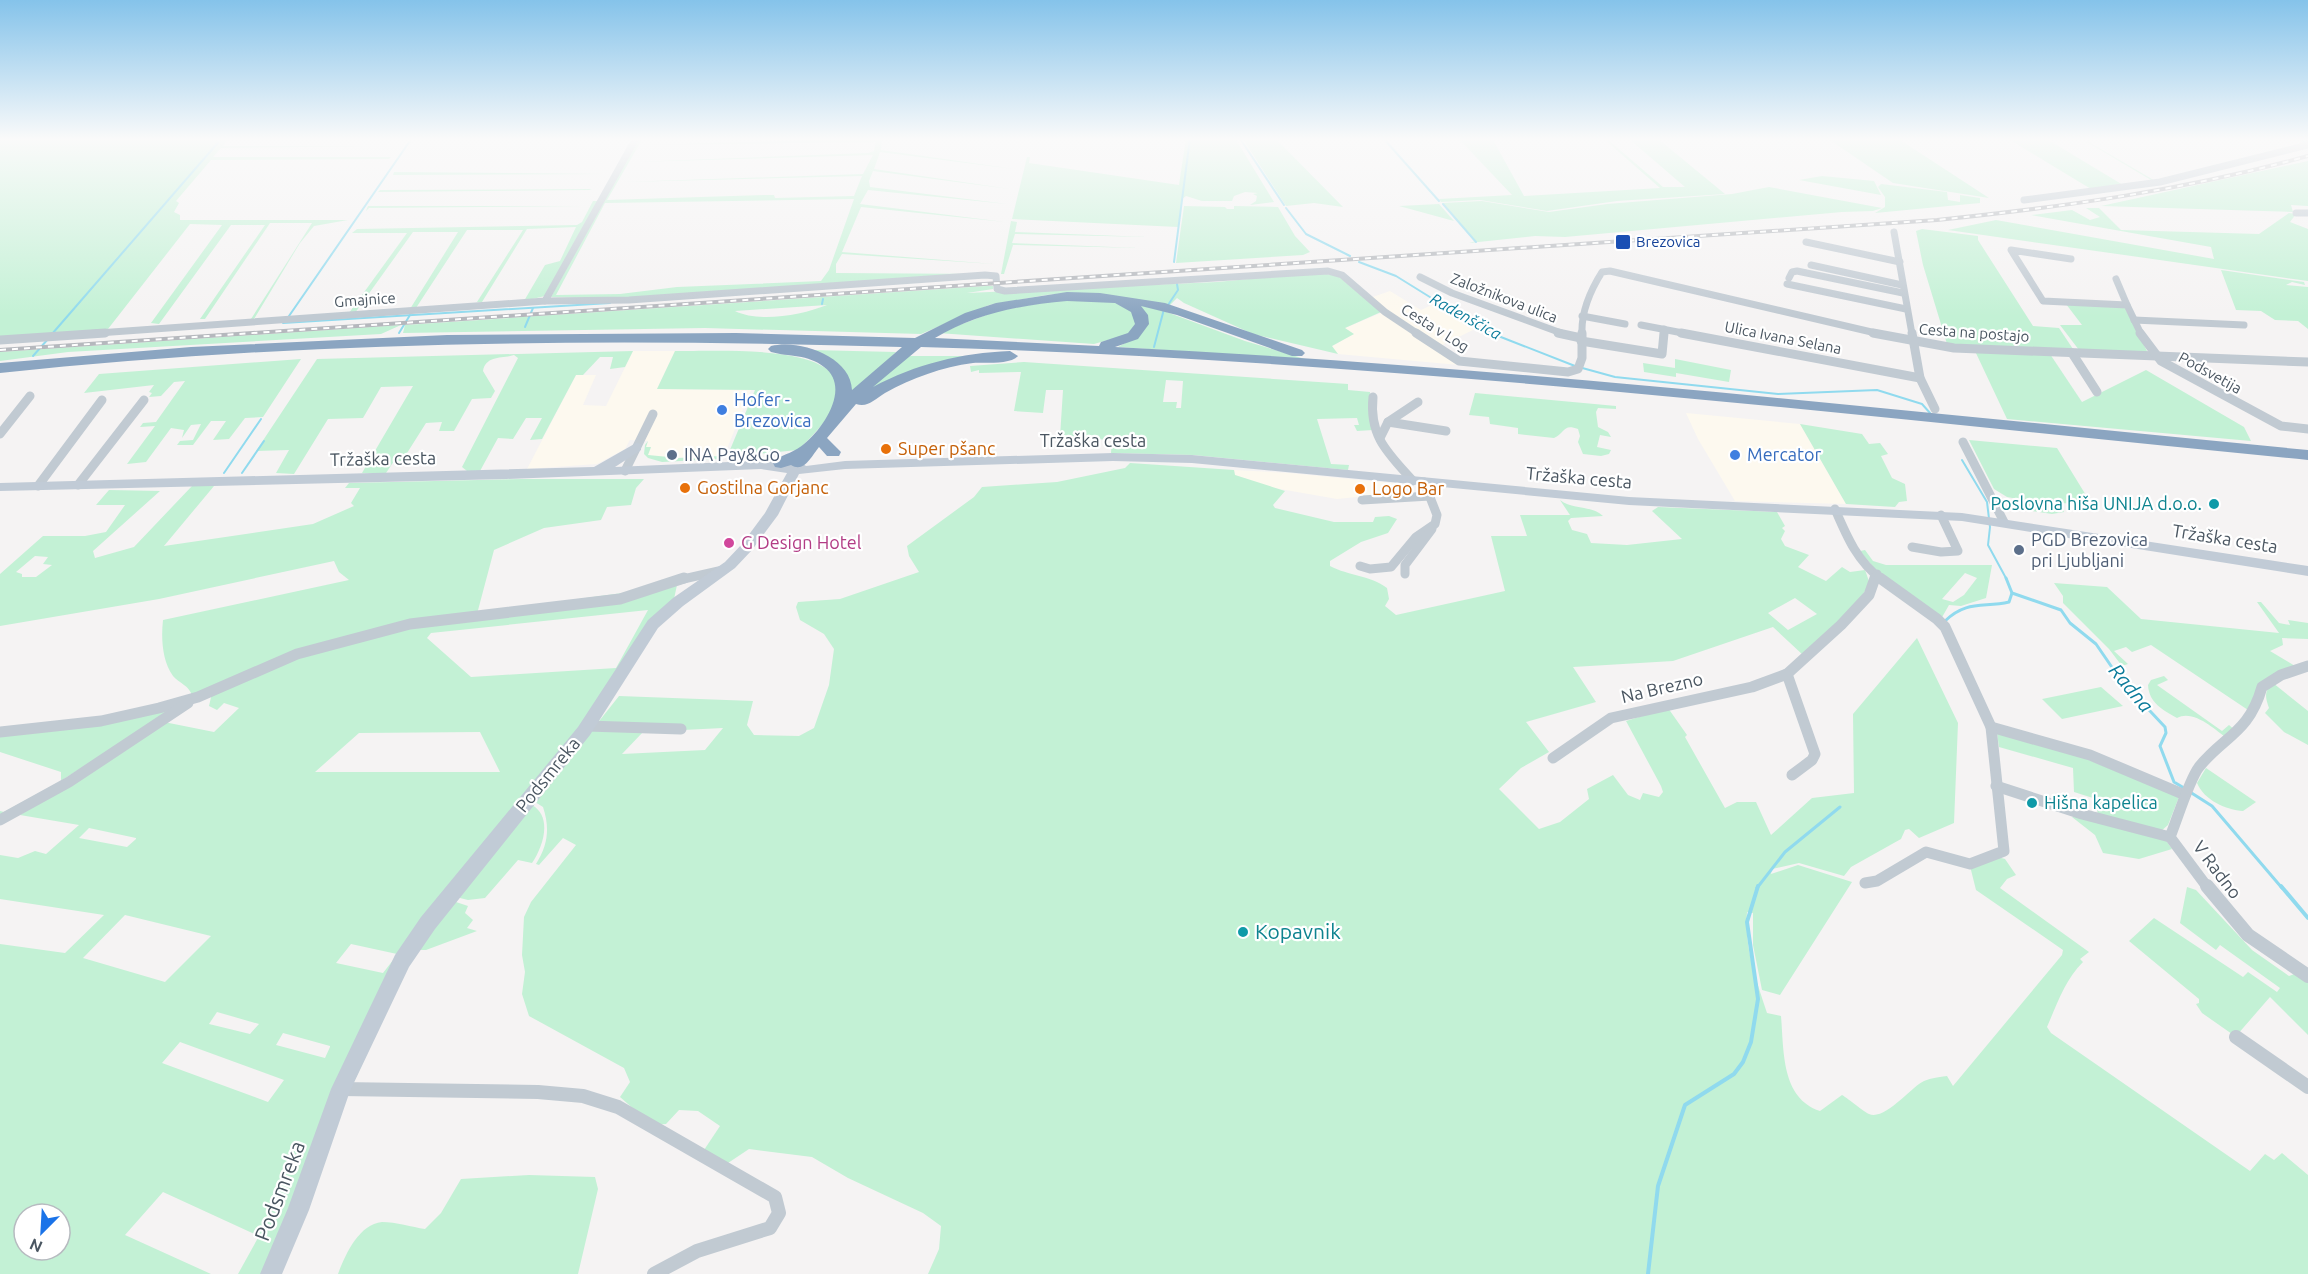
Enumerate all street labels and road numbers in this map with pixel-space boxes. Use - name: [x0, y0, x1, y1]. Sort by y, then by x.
- street label: Založnikova ulica: [1448, 269, 1560, 326]
- street label: Gmajnice: [334, 289, 396, 310]
- street label: Cesta v Log: [1398, 300, 1472, 355]
- street label: Ulica Ivana Selana: [1723, 318, 1843, 357]
- street label: Cesta na postajo: [1918, 320, 2030, 345]
- street label: Podsvetija: [2176, 348, 2245, 397]
- street label: Tržaška cesta: [1040, 430, 1146, 450]
- street label: Tržaška cesta: [330, 447, 436, 469]
- street label: Tržaška cesta: [1525, 462, 1633, 492]
- street label: Tržaška cesta: [2171, 520, 2279, 556]
- street label: Na Brezno: [1619, 668, 1705, 706]
- street label: Podsmreka: [511, 733, 583, 816]
- street label: V Radno: [2190, 836, 2246, 902]
- street label: Podsmreka: [249, 1137, 309, 1244]

